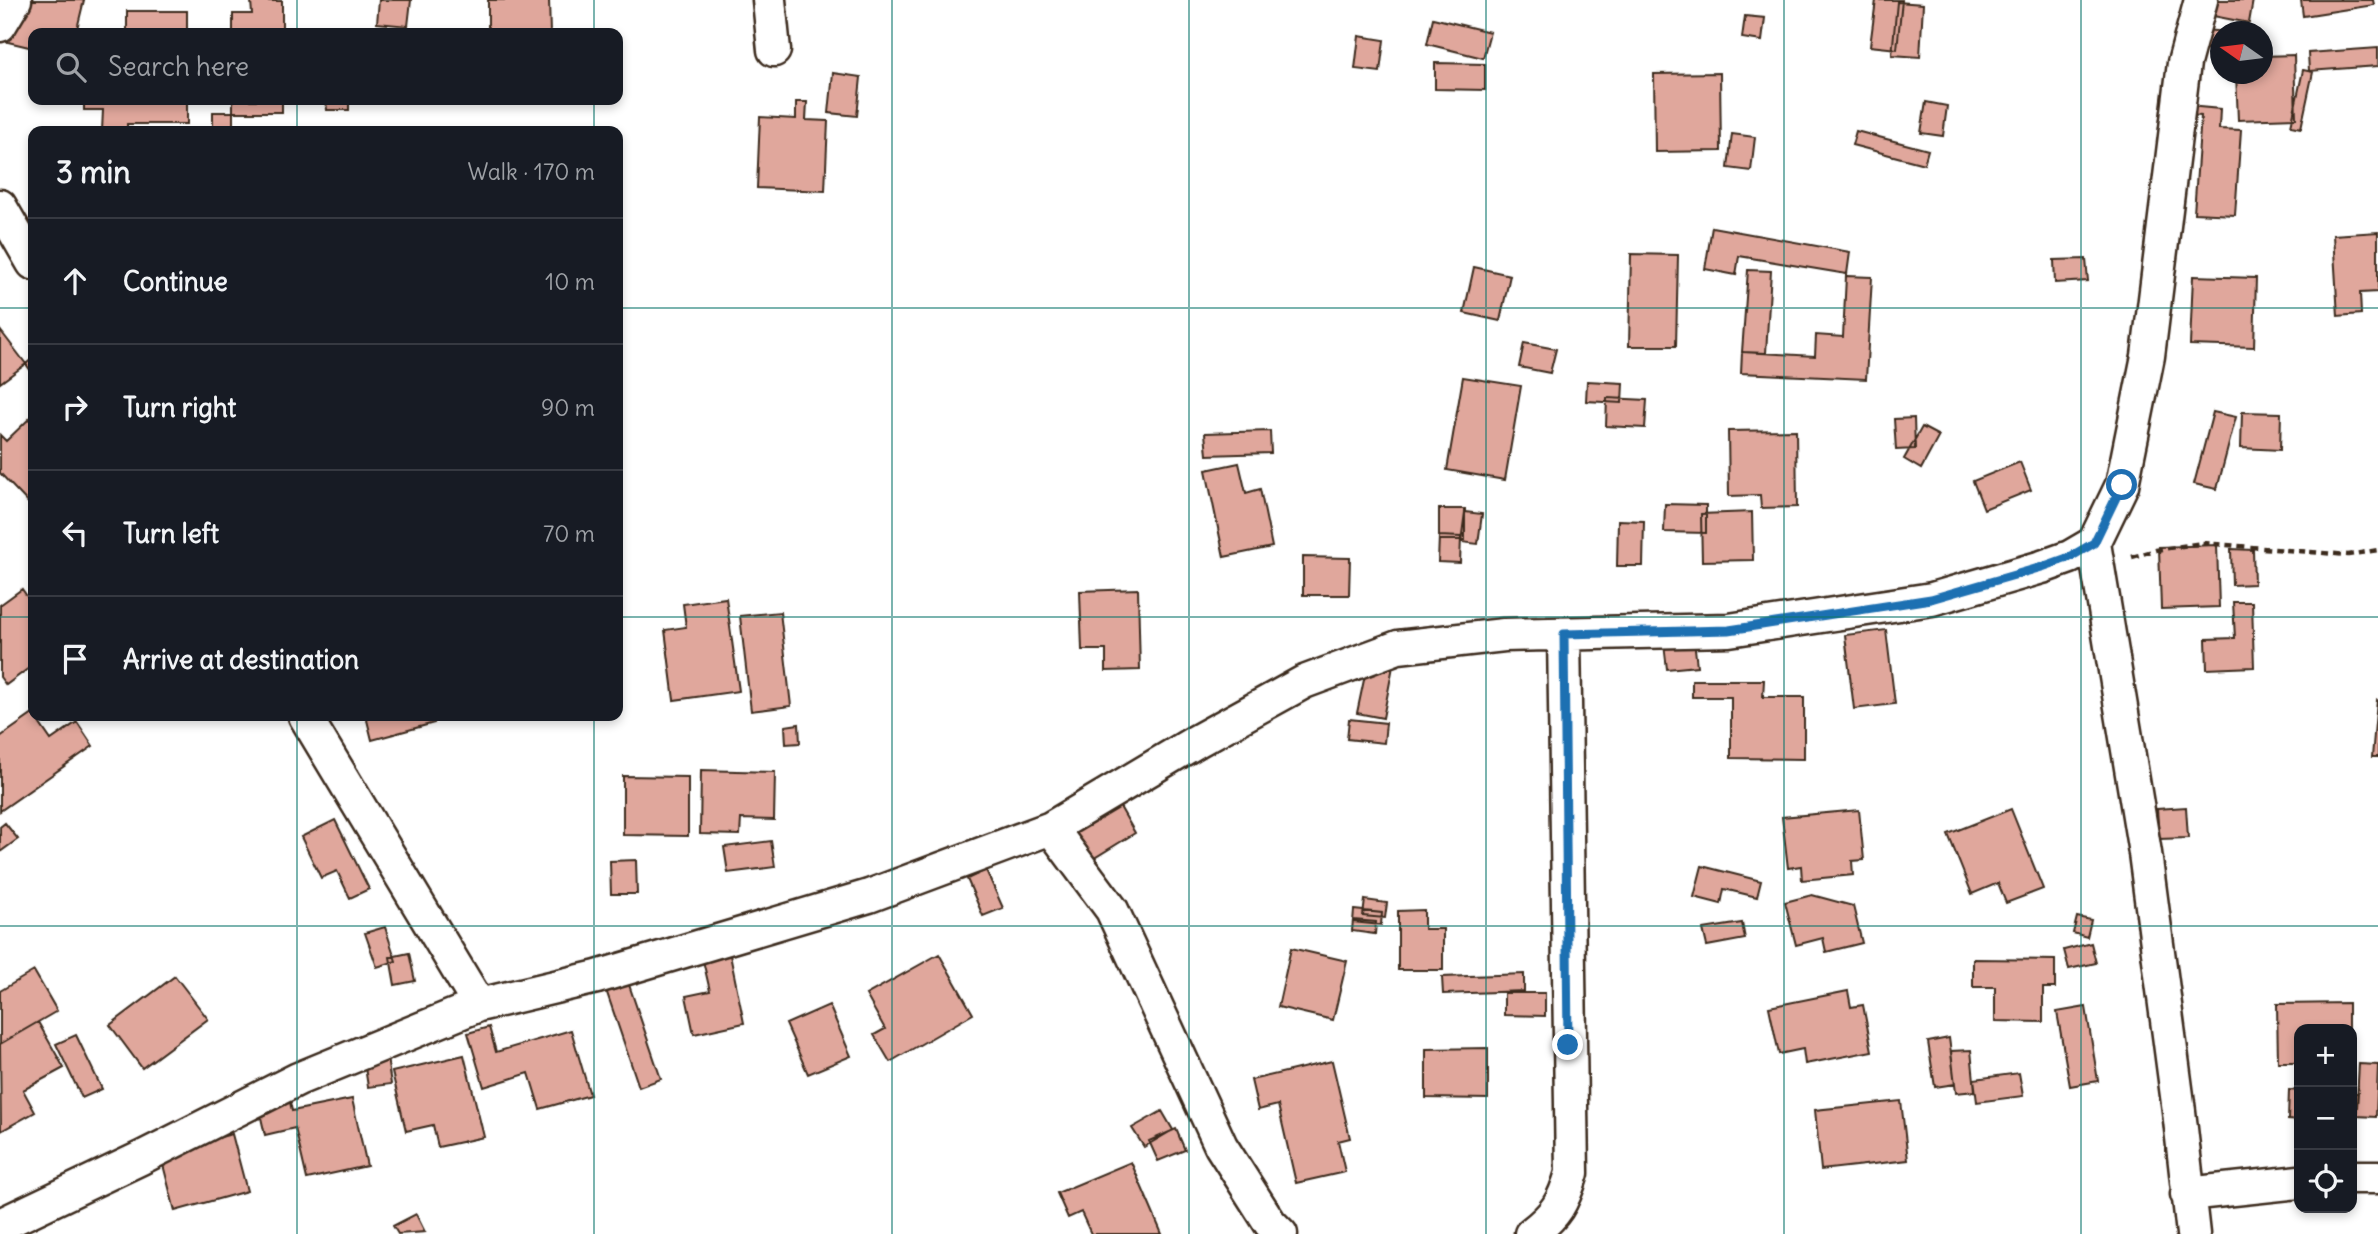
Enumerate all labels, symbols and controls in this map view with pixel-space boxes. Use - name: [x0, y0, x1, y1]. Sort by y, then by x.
- north arrow: [2210, 21, 2273, 84]
- search box: [28, 28, 623, 105]
- icon: search: [52, 48, 90, 86]
- text: Search here: [108, 50, 249, 83]
- text: 3 min: [56, 153, 131, 191]
- text: Walk · 170 m: [468, 157, 595, 186]
- icon: ahead: [56, 262, 94, 300]
- text: Continue: [123, 265, 228, 298]
- text: 10 m: [545, 267, 595, 296]
- icon: right: [56, 388, 94, 426]
- text: Turn right: [123, 391, 236, 424]
- text: 90 m: [541, 393, 595, 422]
- route start: [2106, 469, 2137, 500]
- icon: left: [56, 514, 94, 552]
- text: Turn left: [123, 517, 219, 550]
- text: 70 m: [543, 519, 595, 548]
- icon: arrive: [56, 640, 94, 678]
- text: Arrive at destination: [123, 643, 359, 676]
- map controls: [2294, 1024, 2357, 1213]
- button: +: [2294, 1024, 2357, 1087]
- route end: [1552, 1029, 1583, 1060]
- button: −: [2294, 1087, 2357, 1150]
- button: locate: [2294, 1150, 2357, 1213]

